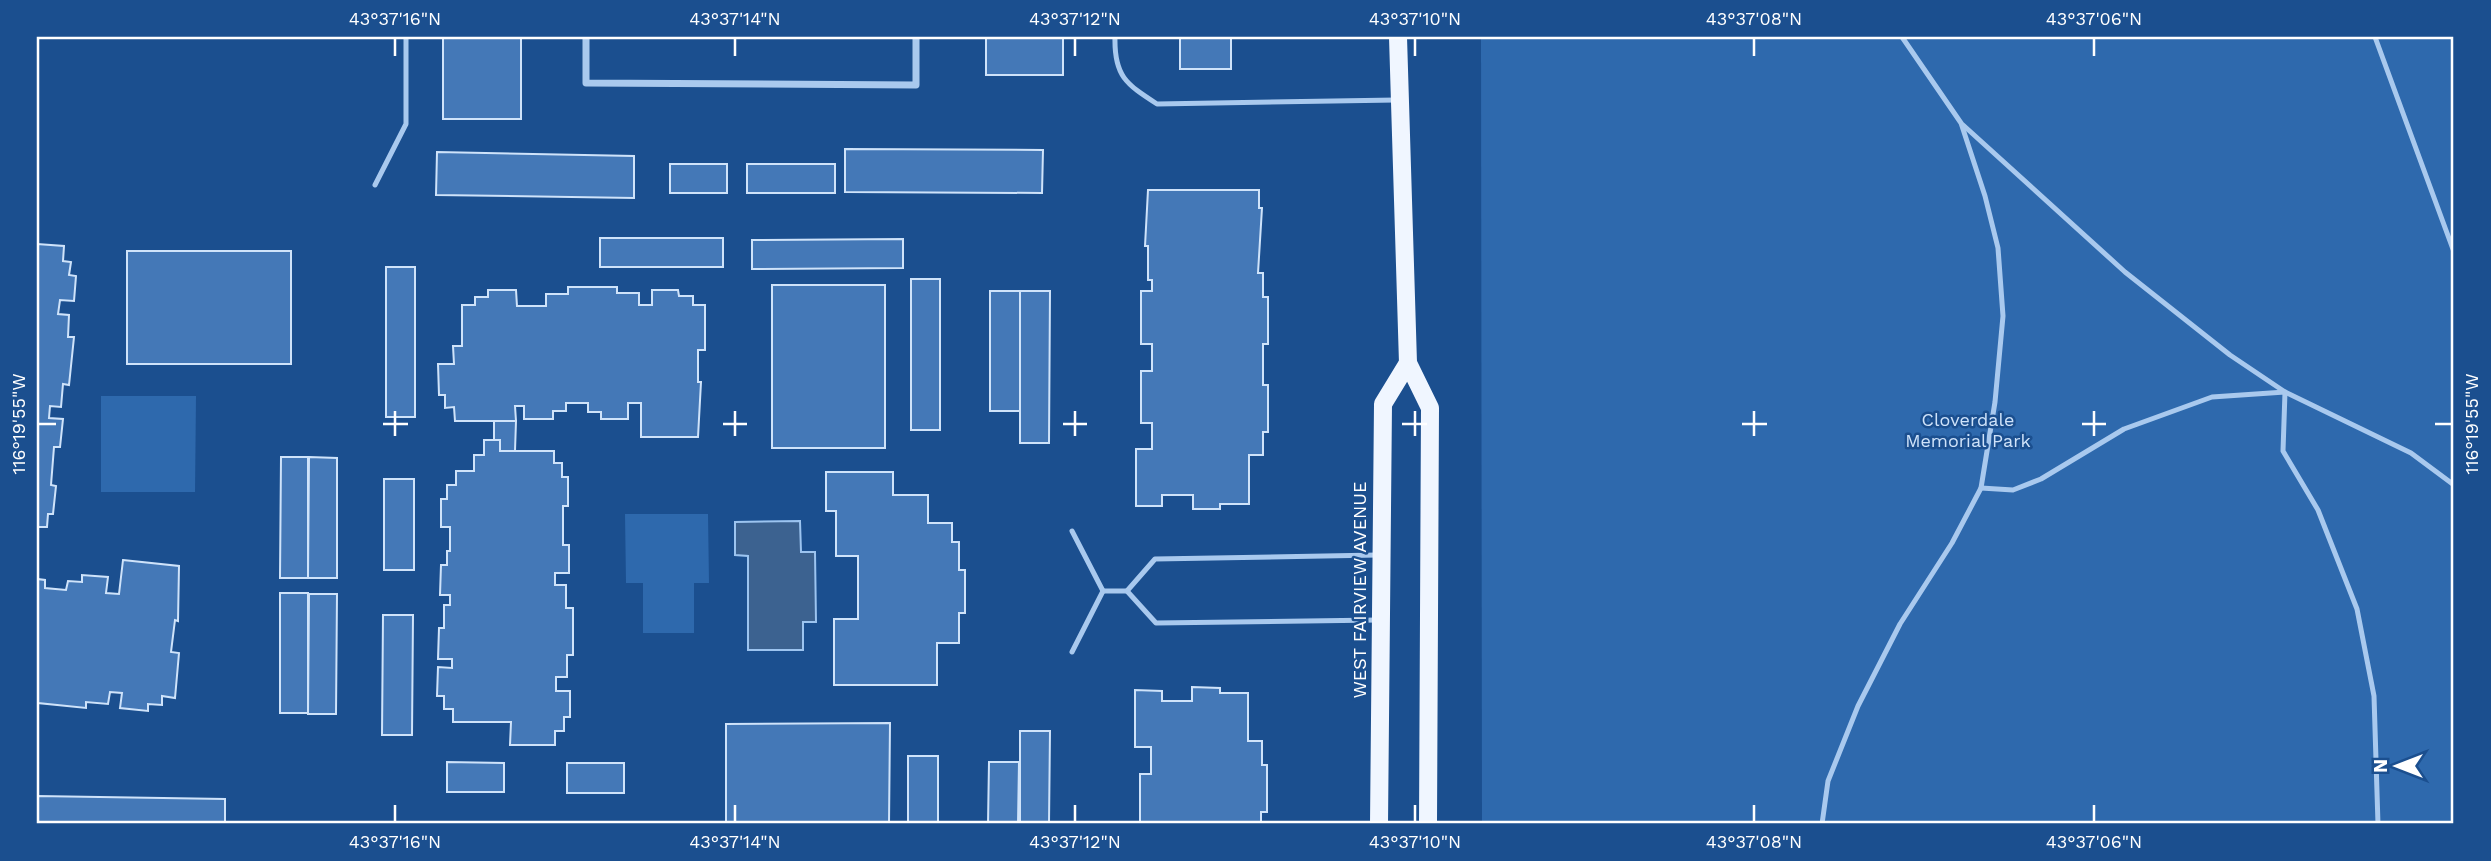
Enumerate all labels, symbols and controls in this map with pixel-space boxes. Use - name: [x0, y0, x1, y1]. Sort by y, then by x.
- text: 43°37'16"N: [349, 8, 441, 29]
- text: 43°37'14"N: [689, 8, 781, 29]
- text: 43°37'12"N: [1029, 8, 1121, 29]
- text: 43°37'10"N: [1369, 8, 1461, 29]
- text: 43°37'08"N: [1706, 8, 1802, 29]
- text: 43°37'06"N: [2046, 8, 2142, 29]
- text: 116°19'55"W: [8, 373, 29, 475]
- text: 116°19'55"W: [2461, 373, 2482, 475]
- park label: Cloverdale Memorial Park: [1905, 409, 2031, 451]
- street label: WEST FAIRVIEW AVENUE: [1349, 481, 1370, 699]
- north arrow: [2362, 732, 2432, 802]
- text: N: [2369, 759, 2392, 773]
- text: 43°37'16"N: [349, 831, 441, 852]
- text: 43°37'14"N: [689, 831, 781, 852]
- text: 43°37'12"N: [1029, 831, 1121, 852]
- text: 43°37'10"N: [1369, 831, 1461, 852]
- text: 43°37'08"N: [1706, 831, 1802, 852]
- text: 43°37'06"N: [2046, 831, 2142, 852]

